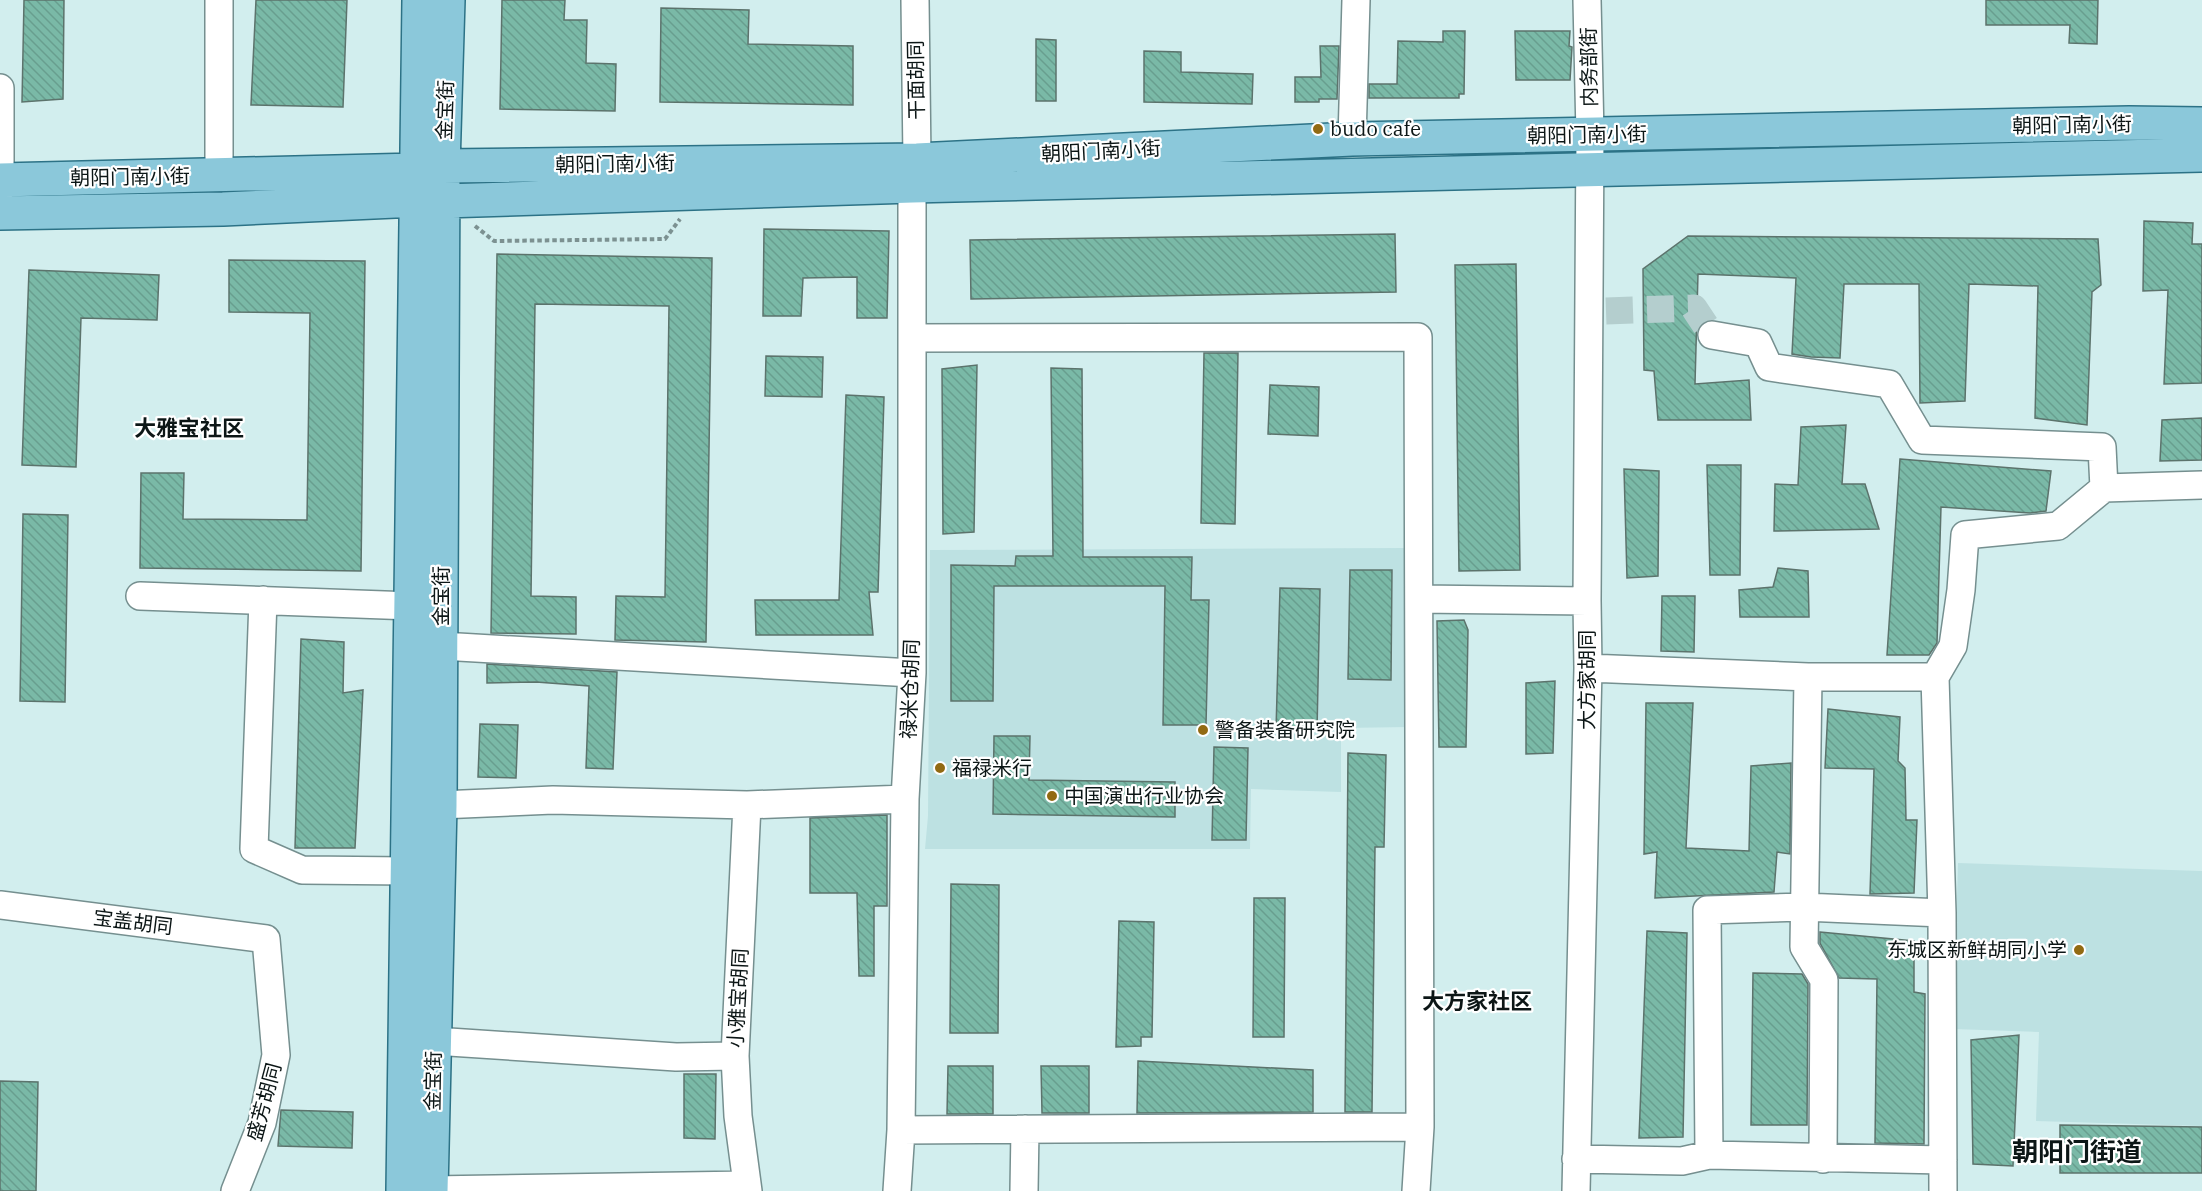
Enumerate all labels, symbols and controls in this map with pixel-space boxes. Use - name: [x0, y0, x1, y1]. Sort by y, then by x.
- street label: 内务部街: [1574, 27, 1603, 107]
- street label: 干面胡同: [901, 40, 930, 120]
- street label: 金宝街: [430, 80, 459, 140]
- street label: 朝阳门南小街: [2012, 110, 2132, 139]
- place label: budo cafe: [1330, 115, 1421, 142]
- street label: 朝阳门南小街: [1527, 120, 1647, 149]
- marker: budo cafe: [1311, 122, 1325, 136]
- street label: 朝阳门南小街: [1040, 134, 1162, 167]
- street label: 朝阳门南小街: [555, 149, 675, 178]
- street label: 朝阳门南小街: [70, 162, 190, 191]
- district label: 大雅宝社区: [134, 413, 244, 442]
- street label: 金宝街: [427, 566, 454, 626]
- street label: 大方家胡同: [1573, 630, 1600, 730]
- street label: 禄米仓胡同: [894, 639, 925, 739]
- place label: 警备装备研究院: [1215, 716, 1355, 743]
- marker: 警备装备研究院: [1196, 723, 1210, 737]
- place label: 福禄米行: [952, 754, 1032, 781]
- marker: 福禄米行: [933, 761, 947, 775]
- place label: 中国演出行业协会: [1064, 782, 1224, 809]
- marker: 中国演出行业协会: [1045, 789, 1059, 803]
- street label: 宝盖胡同: [92, 903, 174, 940]
- place label: 东城区新鲜胡同小学: [1887, 936, 2067, 963]
- marker: 东城区新鲜胡同小学: [2072, 943, 2086, 957]
- street label: 小雅宝胡同: [721, 947, 754, 1049]
- district label: 大方家社区: [1422, 986, 1532, 1015]
- street label: 金宝街: [418, 1051, 447, 1111]
- street label: 盛芳胡同: [240, 1060, 287, 1144]
- district label: 朝阳门街道: [2012, 1134, 2142, 1168]

